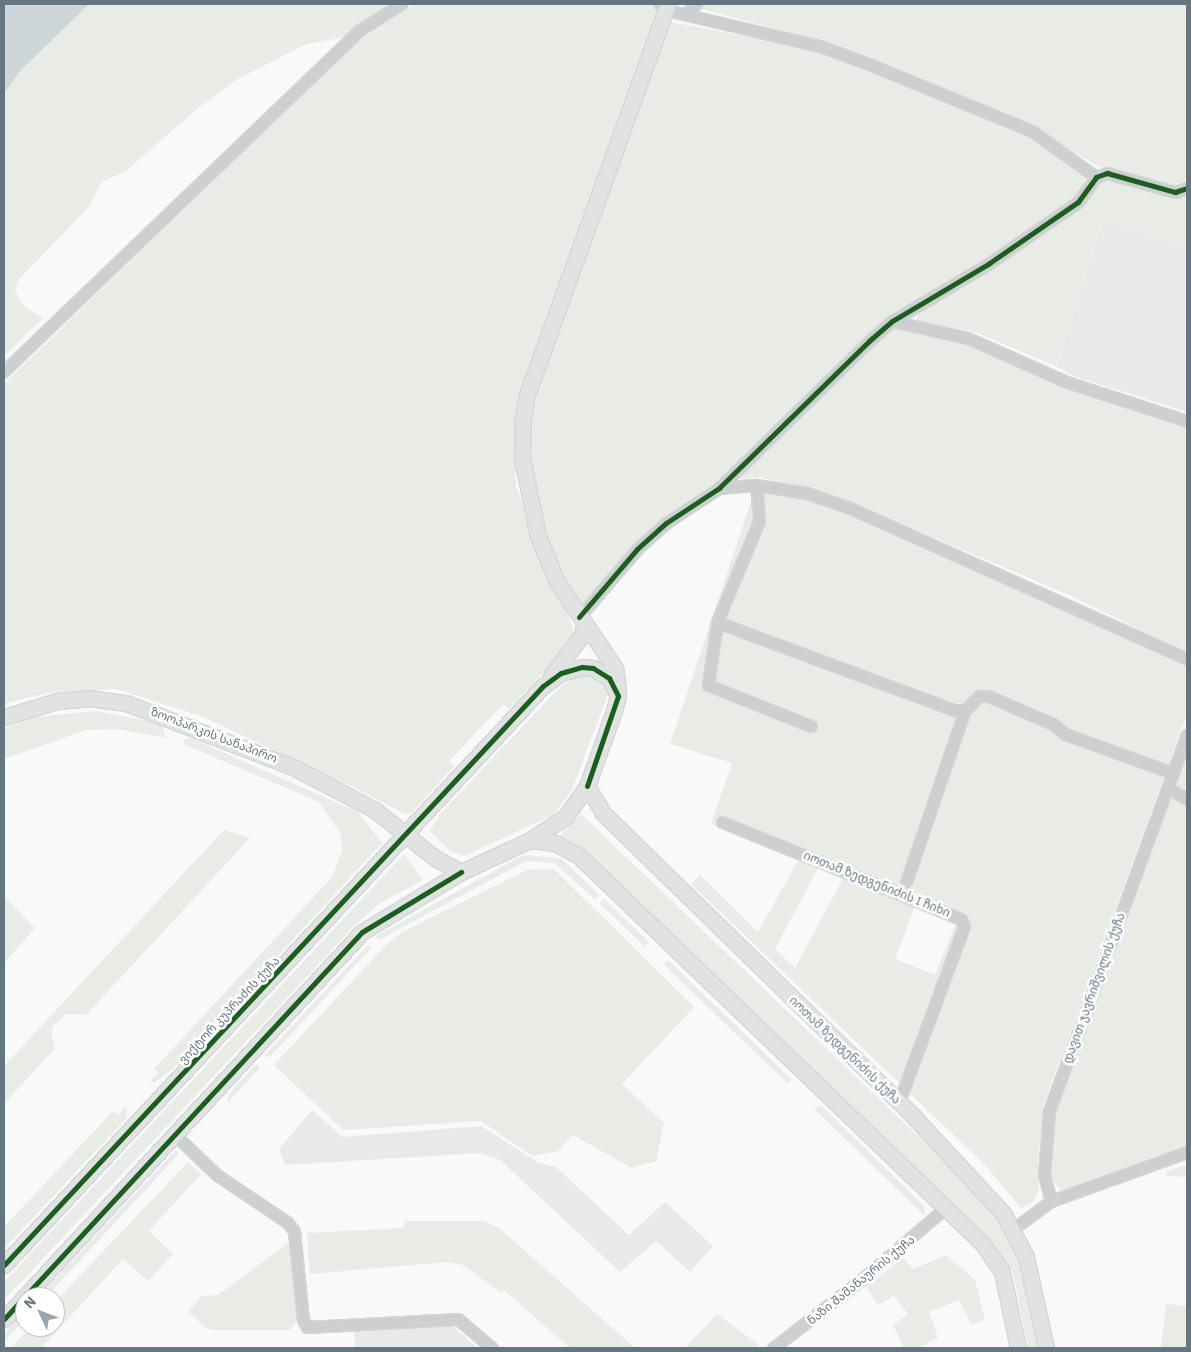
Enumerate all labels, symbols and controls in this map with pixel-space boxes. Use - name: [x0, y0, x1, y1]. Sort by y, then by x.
- street label: ზოოპარკის სანაპირო: [149, 704, 279, 766]
- street label: იოთამ ზედგენიძის I ჩიხი: [802, 848, 952, 920]
- street label: დავით ჯავრიშვილის ქუჩა: [1060, 911, 1128, 1065]
- street label: ვიქტორ კუპრაძის ქუჩა: [176, 953, 282, 1067]
- street label: იოთამ ზედგენიძის ქუჩა: [786, 993, 904, 1107]
- street label: ნაზი შამანაურის ქუჩა: [804, 1232, 918, 1328]
- north arrow: [15, 1287, 65, 1337]
- text: N: [20, 1293, 40, 1312]

